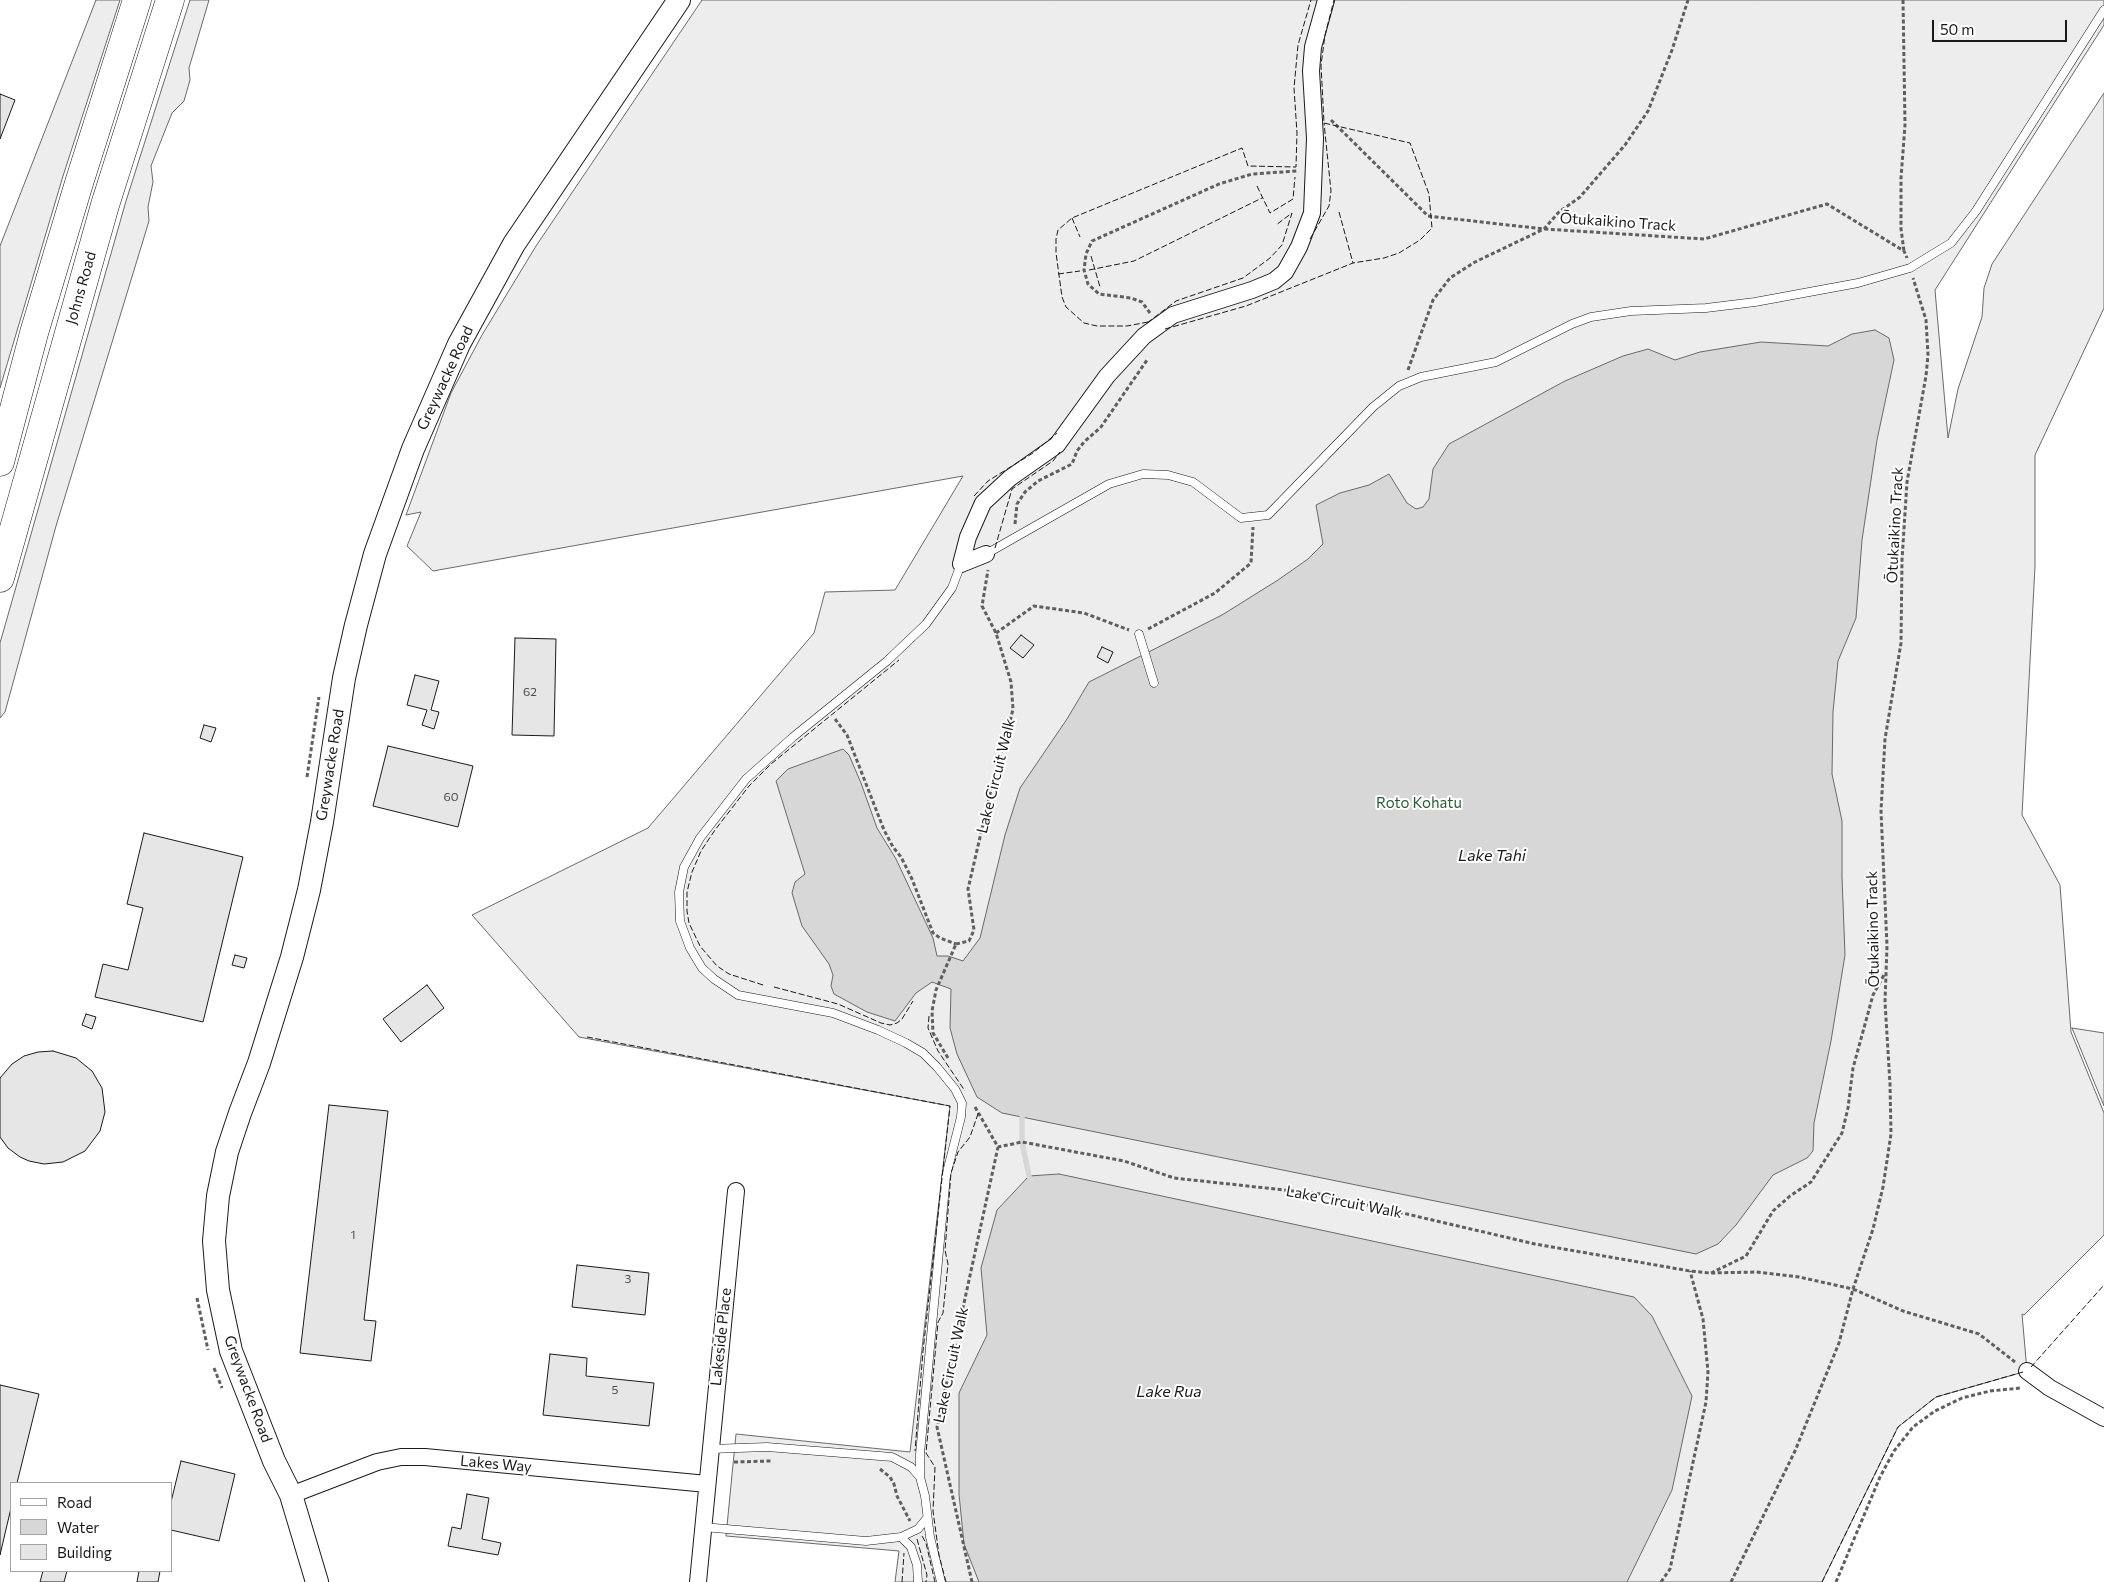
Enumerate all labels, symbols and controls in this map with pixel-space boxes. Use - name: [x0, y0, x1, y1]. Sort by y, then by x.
- scale bar: [1934, 10, 2069, 42]
- text: 50 m: [1940, 20, 1974, 38]
- street label: Ōtukaikino Track: [1559, 209, 1677, 235]
- street label: Johns Road: [62, 249, 100, 327]
- street label: Greywacke Road: [413, 323, 477, 433]
- street label: Ōtukaikino Track: [1883, 466, 1907, 584]
- house number: 62: [523, 685, 537, 699]
- street label: Greywacke Road: [312, 708, 348, 822]
- street label: Lake Circuit Walk: [973, 717, 1019, 835]
- house number: 60: [443, 790, 459, 804]
- park label: Roto Kohatu: [1376, 794, 1462, 812]
- water label: Lake Tahi: [1458, 846, 1526, 866]
- street label: Ōtukaikino Track: [1863, 871, 1883, 987]
- street label: Lake Circuit Walk: [1284, 1182, 1404, 1222]
- house number: 1: [350, 1228, 356, 1242]
- house number: 3: [625, 1272, 631, 1286]
- street label: Lakeside Place: [707, 1287, 735, 1387]
- street label: Lake Circuit Walk: [930, 1305, 972, 1425]
- street label: Greywacke Road: [220, 1333, 276, 1445]
- water label: Lake Rua: [1136, 1382, 1202, 1402]
- house number: 5: [612, 1383, 618, 1397]
- street label: Lakes Way: [459, 1452, 533, 1476]
- legend: [10, 1482, 172, 1572]
- text: Road: [57, 1493, 92, 1511]
- text: Water: [57, 1518, 99, 1536]
- text: Building: [57, 1543, 112, 1561]

